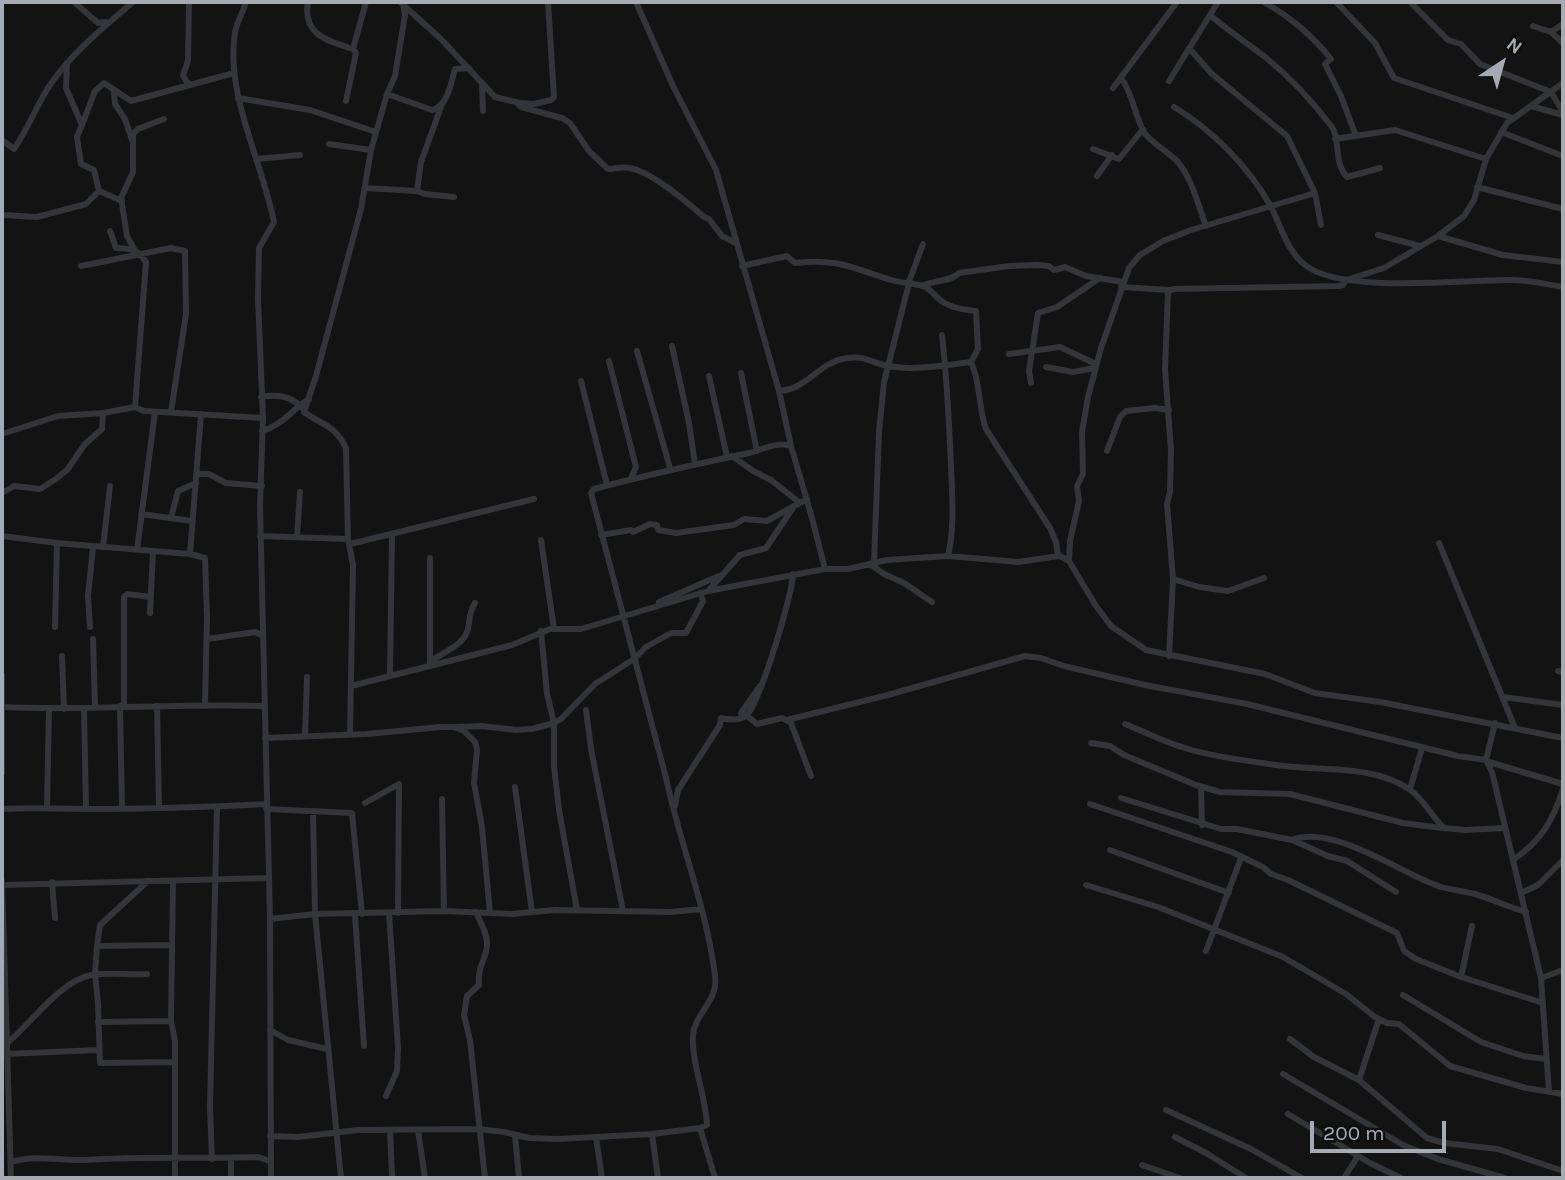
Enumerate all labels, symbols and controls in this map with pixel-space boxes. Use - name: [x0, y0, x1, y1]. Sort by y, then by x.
- north arrow: [1467, 28, 1537, 98]
- text: N: [1502, 33, 1526, 59]
- scale bar: [1313, 1106, 1450, 1150]
- text: 200 m: [1323, 1121, 1385, 1145]

